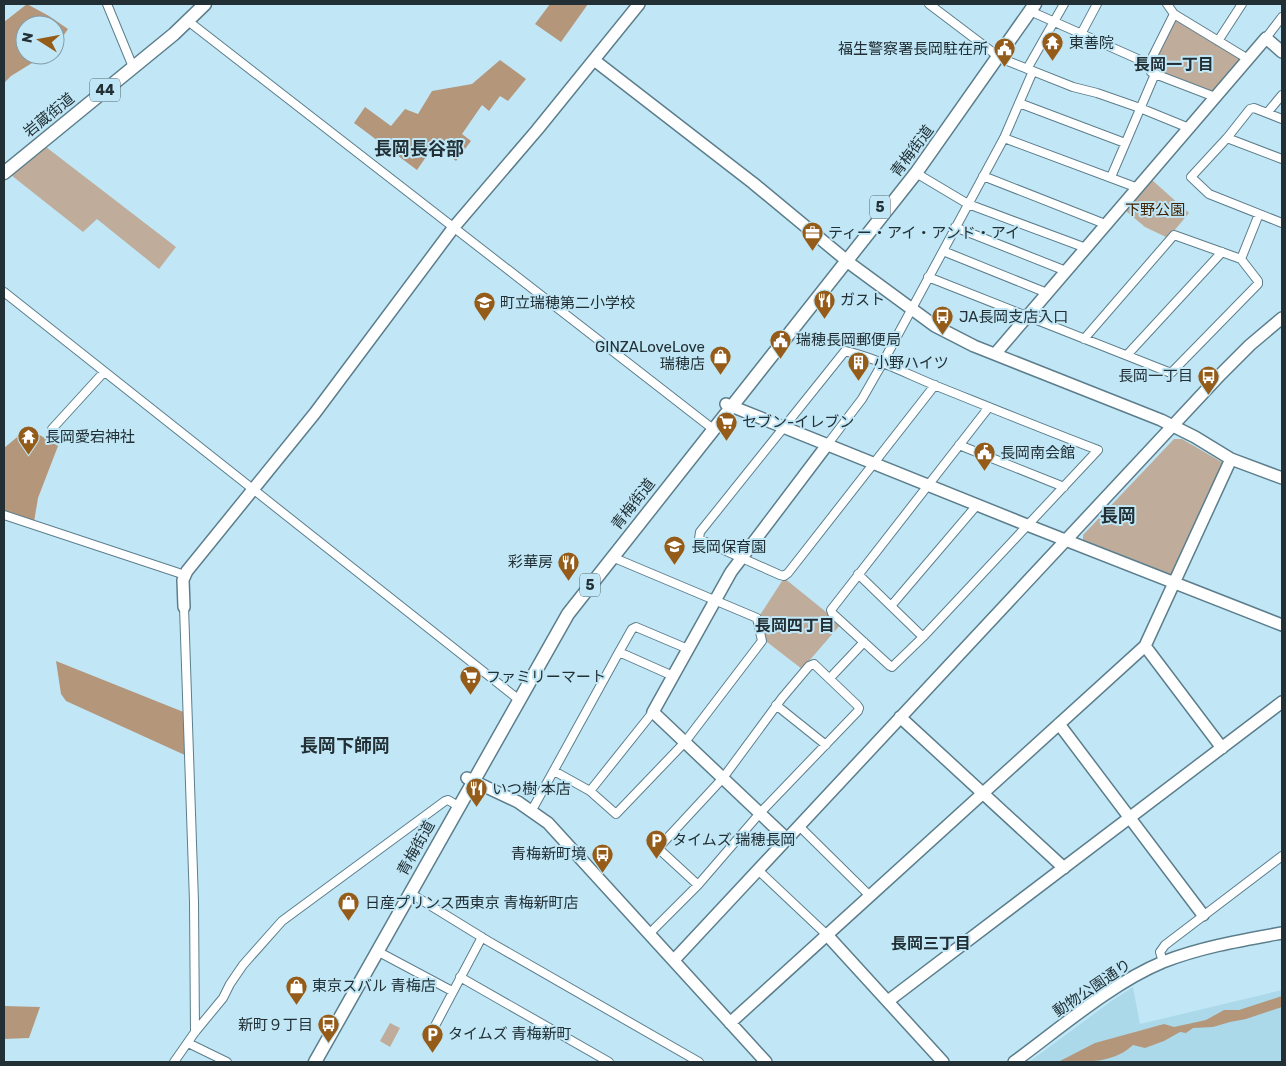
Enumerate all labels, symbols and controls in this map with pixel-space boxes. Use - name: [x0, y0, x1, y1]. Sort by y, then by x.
- north arrow: [15, 15, 65, 65]
- text: N: [18, 31, 37, 44]
- temple icon: 東善院: [1041, 31, 1065, 62]
- place label: 東善院: [1069, 34, 1114, 52]
- public building icon: 福生警察署長岡駐在所: [992, 37, 1016, 68]
- place label: 福生警察署長岡駐在所: [838, 40, 988, 58]
- district label: 長岡一丁目: [1134, 55, 1214, 74]
- road number: 44: [90, 78, 120, 102]
- street label: 岩蔵街道: [20, 89, 78, 141]
- street label: 青梅街道: [887, 122, 937, 180]
- district label: 長岡長谷部: [374, 138, 464, 160]
- road number: 5: [870, 196, 890, 218]
- park label: 下野公園: [1125, 201, 1185, 219]
- office icon: ティー・アイ・アンド・アイ: [800, 221, 824, 252]
- place label: ティー・アイ・アンド・アイ: [828, 224, 1020, 242]
- restaurant icon: ガスト: [812, 288, 836, 319]
- school or university icon: 町立瑞穂第二小学校: [472, 291, 496, 322]
- place label: ガスト: [840, 291, 885, 309]
- place label: 町立瑞穂第二小学校: [500, 294, 635, 312]
- bus stop icon: JA長岡支店入口: [931, 305, 955, 336]
- place label: JA長岡支店入口: [959, 308, 1068, 326]
- public building icon: 瑞穂長岡郵便局: [768, 328, 792, 359]
- place label: 瑞穂長岡郵便局: [796, 331, 901, 349]
- place label: GINZALoveLove 瑞穂店: [595, 338, 705, 373]
- shop icon: GINZALoveLove 瑞穂店: [709, 344, 733, 375]
- building icon: 小野ハイツ: [846, 351, 870, 382]
- place label: 小野ハイツ: [874, 354, 949, 372]
- bus stop icon: 長岡一丁目: [1197, 364, 1221, 395]
- place label: 長岡一丁目: [1118, 367, 1193, 385]
- supermarket icon: セブン-イレブン: [714, 410, 738, 441]
- place label: セブン-イレブン: [742, 413, 854, 431]
- temple icon: 長岡愛宕神社: [17, 425, 41, 456]
- place label: 長岡愛宕神社: [45, 428, 135, 446]
- public building icon: 長岡南会館: [972, 441, 996, 472]
- place label: 長岡南会館: [1000, 444, 1075, 462]
- street label: 青梅街道: [607, 475, 659, 533]
- district label: 長岡: [1100, 505, 1136, 527]
- school or university icon: 長岡保育園: [663, 535, 687, 566]
- place label: 長岡保育園: [691, 538, 766, 556]
- restaurant icon: 彩華房: [557, 550, 581, 581]
- place label: 彩華房: [508, 553, 553, 571]
- road number: 5: [580, 574, 600, 596]
- district label: 長岡四丁目: [755, 616, 835, 635]
- supermarket icon: ファミリーマート: [458, 665, 482, 696]
- place label: ファミリーマート: [486, 668, 606, 686]
- district label: 長岡下師岡: [300, 735, 390, 757]
- restaurant icon: いつ樹 本店: [464, 777, 488, 808]
- place label: いつ樹 本店: [492, 780, 571, 798]
- street label: 青梅街道: [394, 817, 438, 879]
- parking icon: タイムズ 瑞穂長岡: [644, 828, 668, 859]
- place label: タイムズ 瑞穂長岡: [672, 831, 795, 849]
- bus stop icon: 青梅新町境: [590, 842, 614, 873]
- place label: 青梅新町境: [511, 845, 586, 863]
- shop icon: 日産プリンス西東京 青梅新町店: [337, 891, 361, 922]
- place label: 日産プリンス西東京 青梅新町店: [365, 894, 578, 912]
- district label: 長岡三丁目: [891, 934, 971, 953]
- street label: 動物公園通り: [1050, 955, 1134, 1021]
- shop icon: 東京スバル 青梅店: [284, 974, 308, 1005]
- place label: 東京スバル 青梅店: [312, 977, 436, 995]
- bus stop icon: 新町９丁目: [317, 1013, 341, 1044]
- place label: 新町９丁目: [238, 1016, 313, 1034]
- parking icon: タイムズ 青梅新町: [420, 1022, 444, 1053]
- place label: タイムズ 青梅新町: [448, 1025, 571, 1043]

